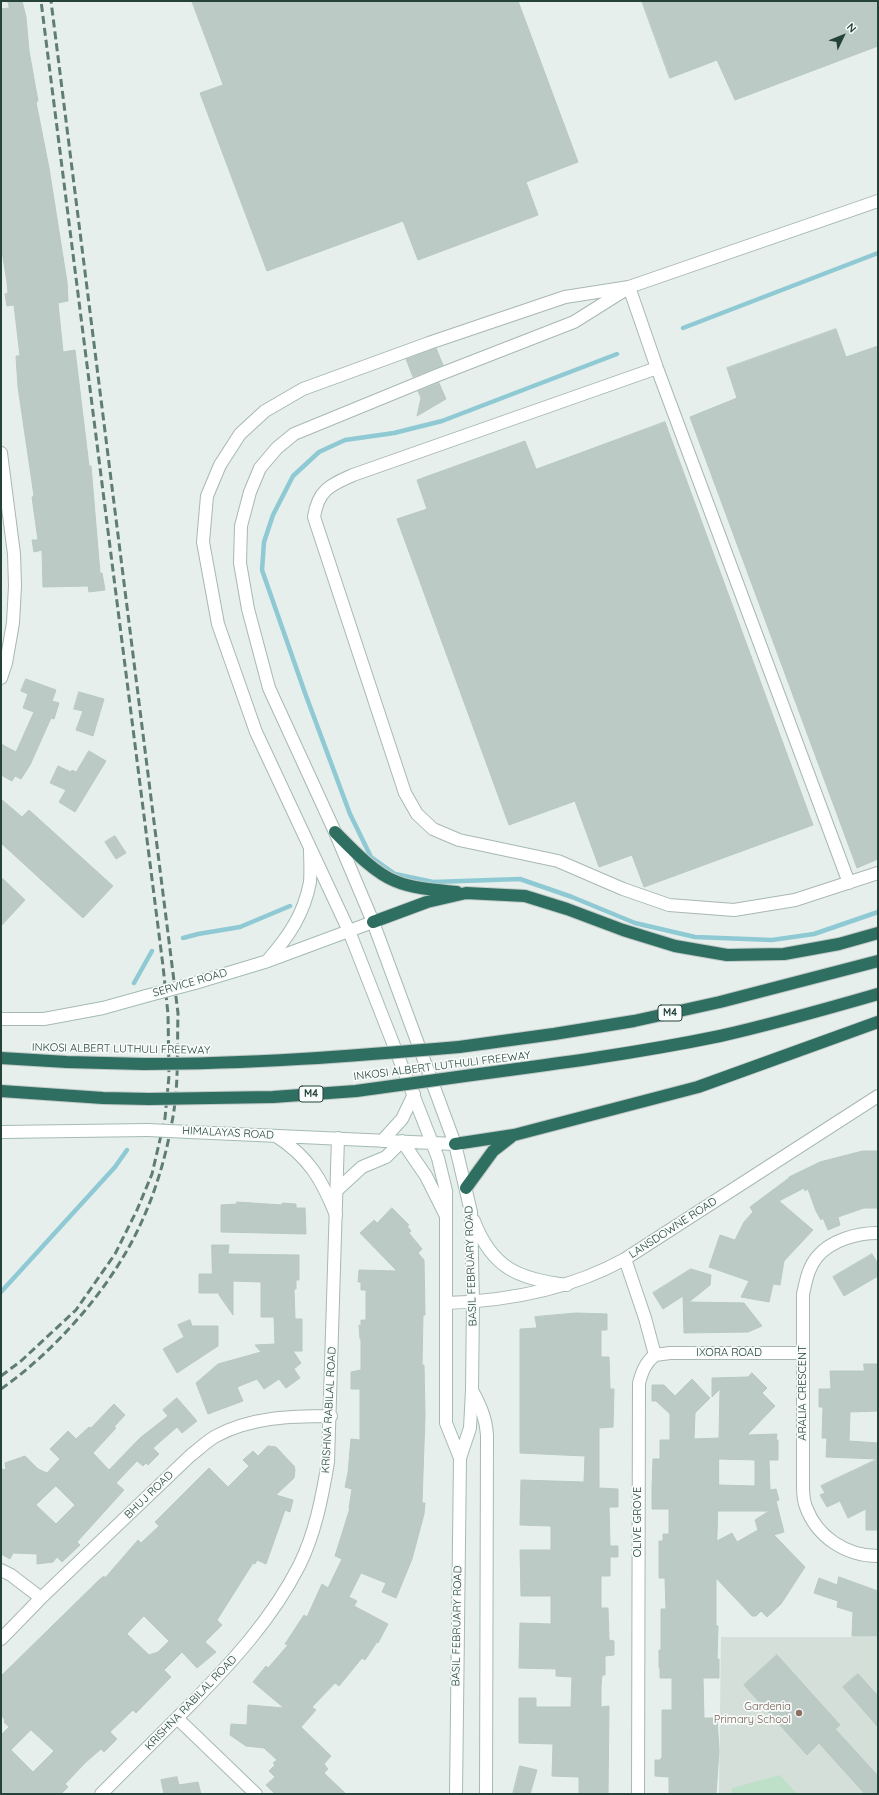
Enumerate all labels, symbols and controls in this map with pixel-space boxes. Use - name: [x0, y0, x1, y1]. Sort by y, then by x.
- north arrow: [823, 16, 863, 56]
- text: N: [844, 20, 860, 36]
- street label: SERVICE ROAD: [151, 966, 229, 1000]
- road number: M4: [658, 1005, 682, 1021]
- street label: INKOSI ALBERT LUTHULI FREEWAY: [32, 1041, 210, 1057]
- street label: INKOSI ALBERT LUTHULI FREEWAY: [353, 1049, 531, 1083]
- road number: M4: [299, 1086, 323, 1102]
- street label: HIMALAYAS ROAD: [182, 1124, 274, 1142]
- street label: LANSDOWNE ROAD: [627, 1195, 719, 1261]
- street label: BASIL FEBRUARY ROAD: [462, 1205, 480, 1327]
- street label: ARALIA CRESCENT: [796, 1345, 810, 1441]
- street label: KRISHNA RABILAL ROAD: [319, 1346, 339, 1474]
- street label: IXORA ROAD: [696, 1346, 762, 1360]
- street label: BHUJ ROAD: [122, 1468, 176, 1522]
- street label: OLIVE GROVE: [631, 1487, 645, 1557]
- street label: BASIL FEBRUARY ROAD: [449, 1565, 465, 1687]
- street label: KRISHNA RABILAL ROAD: [142, 1653, 240, 1753]
- place label: Gardenia Primary School: [714, 1700, 791, 1726]
- marker: Gardenia Primary School: [794, 1708, 804, 1718]

